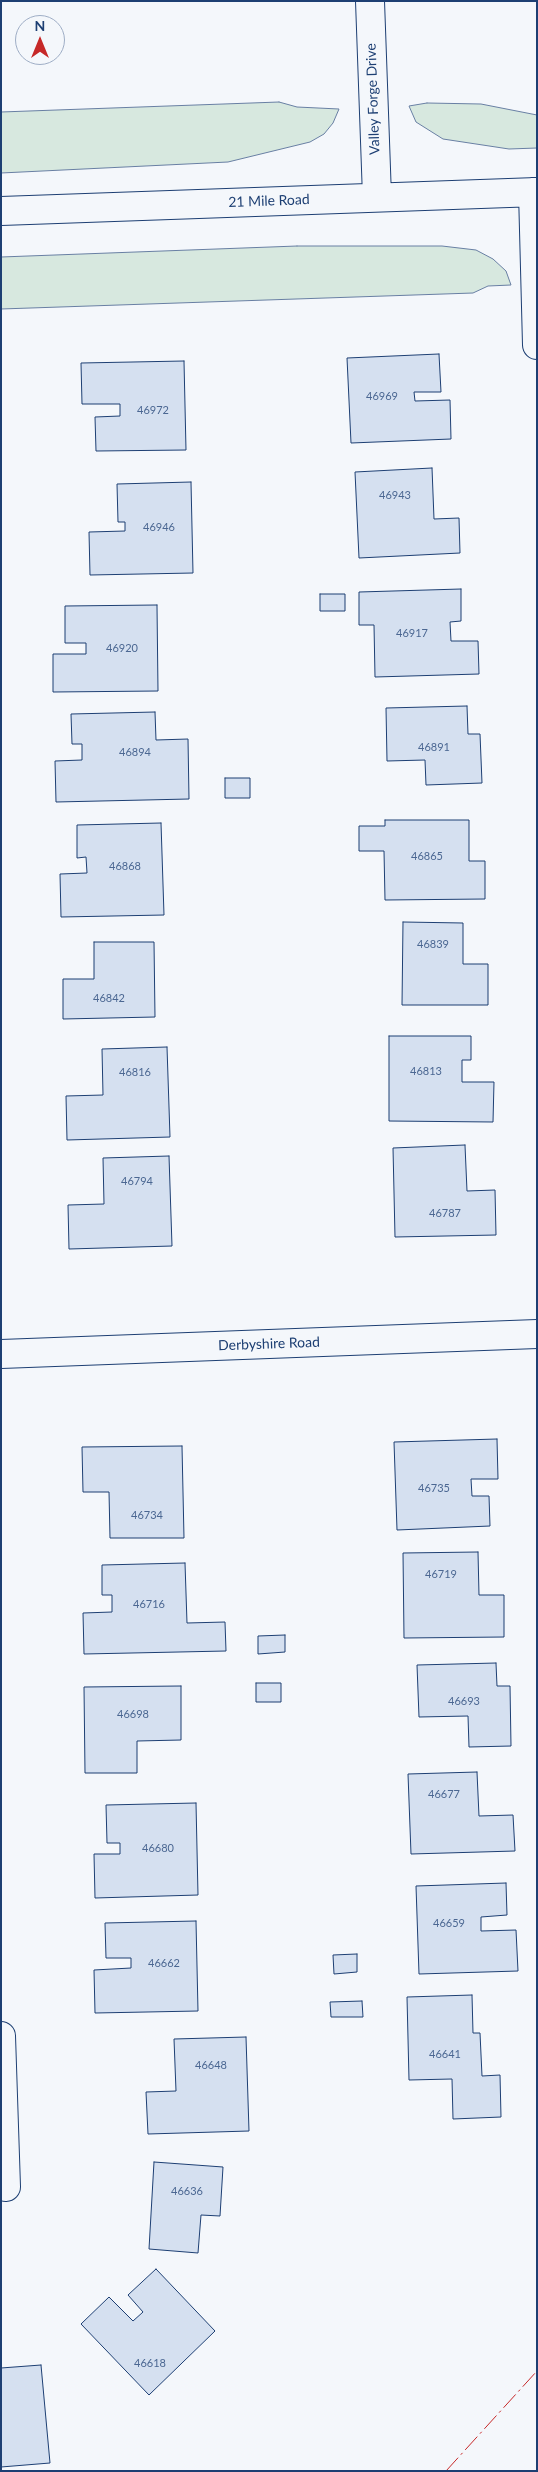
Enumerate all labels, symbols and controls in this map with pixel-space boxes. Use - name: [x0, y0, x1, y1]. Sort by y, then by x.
- north arrow: [15, 15, 65, 65]
- text: N: [35, 17, 45, 34]
- street label: Valley Forge Drive: [363, 43, 383, 155]
- street label: 21 Mile Road: [228, 191, 310, 211]
- house number: 46969: [366, 389, 398, 403]
- house number: 46972: [137, 403, 169, 417]
- house number: 46943: [379, 488, 411, 502]
- house number: 46946: [143, 520, 175, 534]
- house number: 46917: [396, 626, 428, 640]
- house number: 46920: [106, 641, 138, 655]
- house number: 46891: [418, 740, 450, 754]
- house number: 46894: [119, 745, 151, 759]
- house number: 46865: [411, 849, 443, 863]
- house number: 46868: [109, 859, 141, 873]
- house number: 46839: [417, 937, 449, 951]
- house number: 46842: [93, 991, 125, 1005]
- house number: 46813: [410, 1064, 442, 1078]
- house number: 46816: [119, 1065, 151, 1079]
- house number: 46794: [121, 1174, 153, 1188]
- house number: 46787: [429, 1206, 461, 1220]
- street label: Derbyshire Road: [218, 1334, 320, 1354]
- house number: 46735: [418, 1481, 450, 1495]
- house number: 46734: [131, 1508, 163, 1522]
- house number: 46719: [425, 1567, 457, 1581]
- house number: 46716: [133, 1597, 165, 1611]
- house number: 46693: [448, 1694, 480, 1708]
- house number: 46698: [117, 1707, 149, 1721]
- house number: 46677: [428, 1787, 460, 1801]
- house number: 46680: [142, 1841, 174, 1855]
- house number: 46659: [433, 1916, 465, 1930]
- house number: 46662: [148, 1956, 180, 1970]
- house number: 46641: [429, 2047, 461, 2061]
- house number: 46648: [195, 2058, 227, 2072]
- house number: 46636: [171, 2184, 203, 2198]
- house number: 46618: [134, 2356, 166, 2370]

